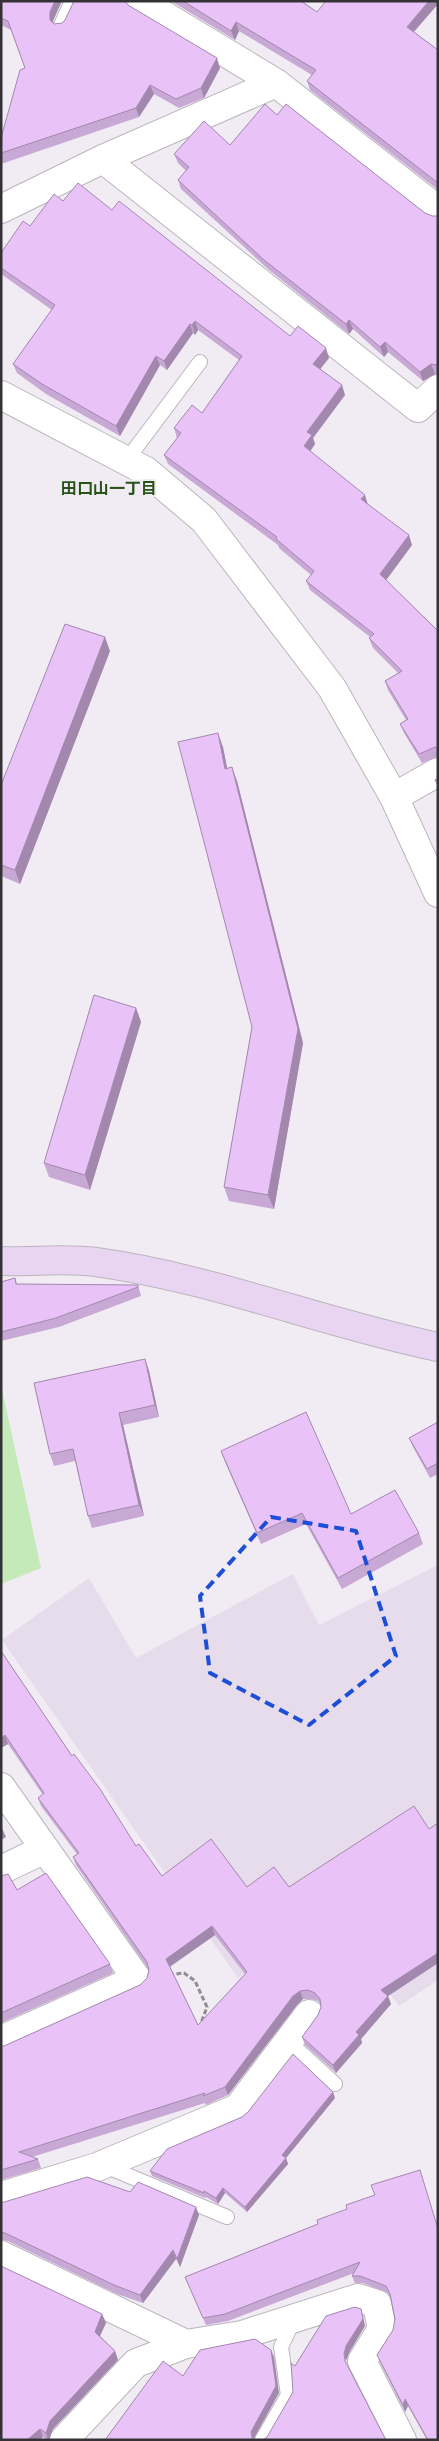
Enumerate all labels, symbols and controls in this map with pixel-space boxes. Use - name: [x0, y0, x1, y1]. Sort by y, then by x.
- district label: 田口山一丁目: [61, 478, 157, 500]

